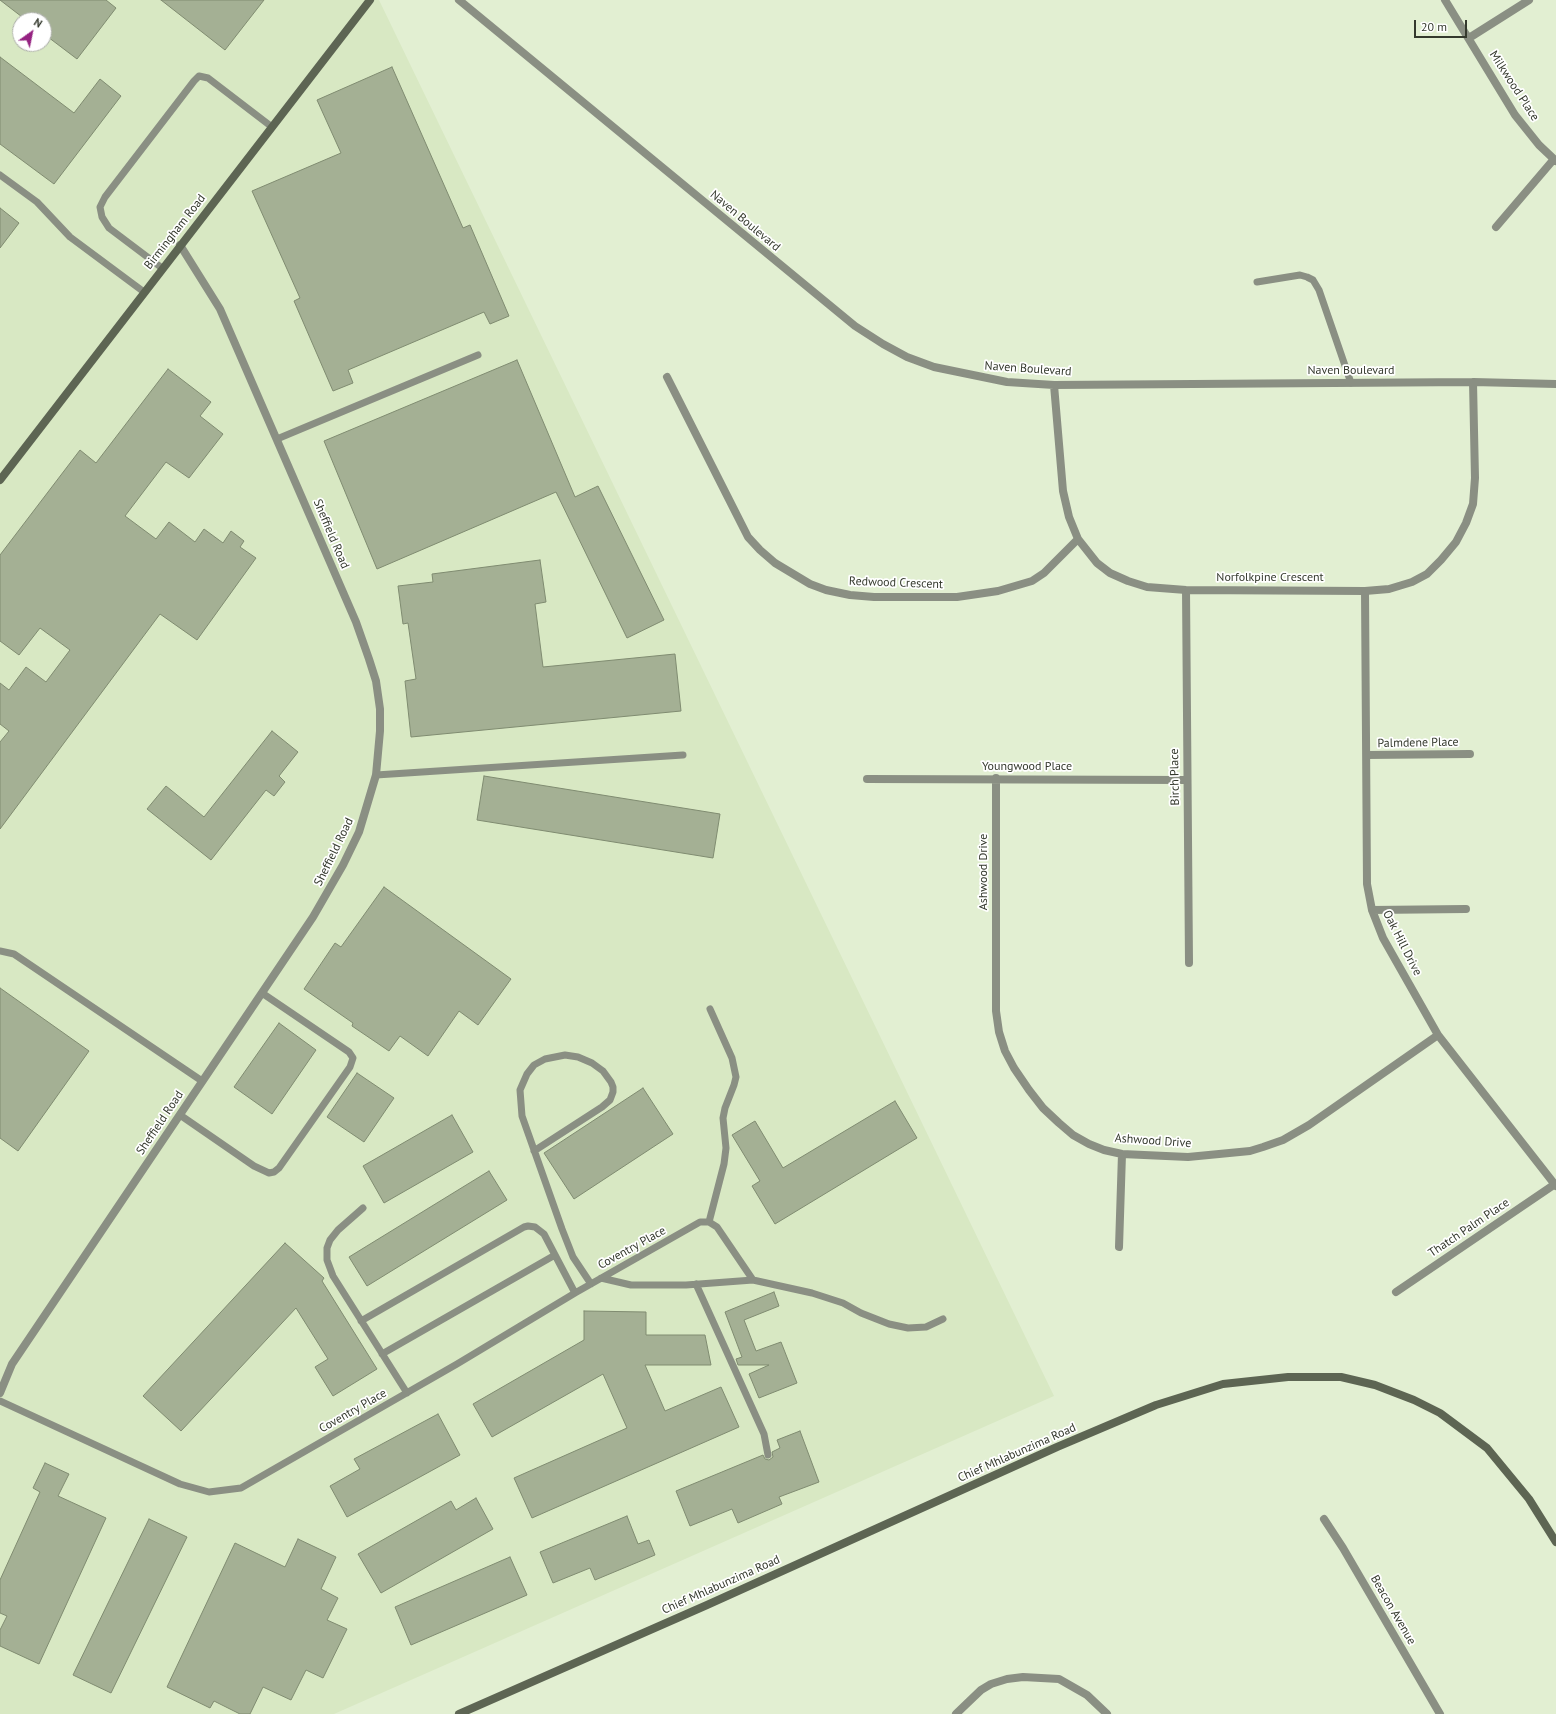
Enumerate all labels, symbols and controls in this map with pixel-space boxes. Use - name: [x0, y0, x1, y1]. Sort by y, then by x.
- north arrow: [12, 12, 52, 52]
- scale bar: [1416, 12, 1469, 38]
- text: N: [31, 15, 45, 31]
- text: 20 m: [1421, 19, 1447, 34]
- street label: Milkwood Place: [1486, 48, 1542, 124]
- street label: Naven Boulevard: [707, 188, 783, 254]
- street label: Birmingham Road: [141, 192, 209, 272]
- street label: Naven Boulevard: [984, 359, 1072, 379]
- street label: Naven Boulevard: [1307, 364, 1395, 378]
- street label: Sheffield Road: [310, 497, 352, 571]
- street label: Norfolkpine Crescent: [1216, 571, 1324, 585]
- street label: Redwood Crescent: [849, 574, 943, 592]
- street label: Palmdene Place: [1377, 735, 1459, 751]
- street label: Birch Place: [1167, 748, 1183, 806]
- street label: Youngwood Place: [982, 760, 1072, 774]
- street label: Sheffield Road: [311, 816, 357, 888]
- street label: Ashwood Drive: [977, 834, 991, 910]
- street label: Oak Hill Drive: [1379, 908, 1425, 978]
- street label: Sheffield Road: [133, 1088, 187, 1158]
- street label: Ashwood Drive: [1114, 1131, 1192, 1151]
- street label: Thatch Palm Place: [1426, 1196, 1512, 1260]
- street label: Coventry Place: [596, 1223, 668, 1273]
- street label: Coventry Place: [317, 1386, 389, 1436]
- street label: Chief Mhlabunzima Road: [956, 1420, 1078, 1486]
- street label: Chief Mhlabunzima Road: [660, 1552, 782, 1618]
- street label: Beacon Avenue: [1367, 1573, 1419, 1647]

